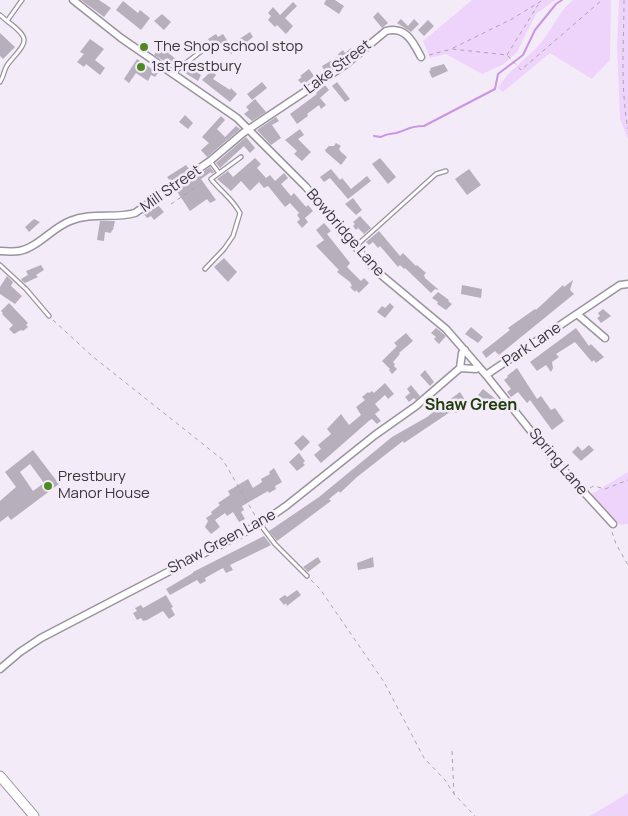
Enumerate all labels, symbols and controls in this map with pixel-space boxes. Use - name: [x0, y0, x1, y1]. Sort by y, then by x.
- street label: Lake Street: [301, 36, 375, 98]
- place label: The Shop school stop: [154, 38, 303, 56]
- marker: The Shop school stop: [138, 41, 150, 53]
- place label: 1st Prestbury: [151, 58, 242, 76]
- marker: 1st Prestbury: [135, 61, 147, 73]
- street label: Mill Street: [137, 162, 205, 216]
- street label: Bowbridge Lane: [302, 186, 388, 280]
- street label: Park Lane: [499, 319, 565, 371]
- district label: Shaw Green: [425, 396, 517, 416]
- street label: Spring Lane: [525, 425, 591, 499]
- place label: Prestbury Manor House: [58, 468, 150, 503]
- marker: Prestbury Manor House: [42, 480, 54, 492]
- street label: Shaw Green Lane: [165, 506, 279, 578]

